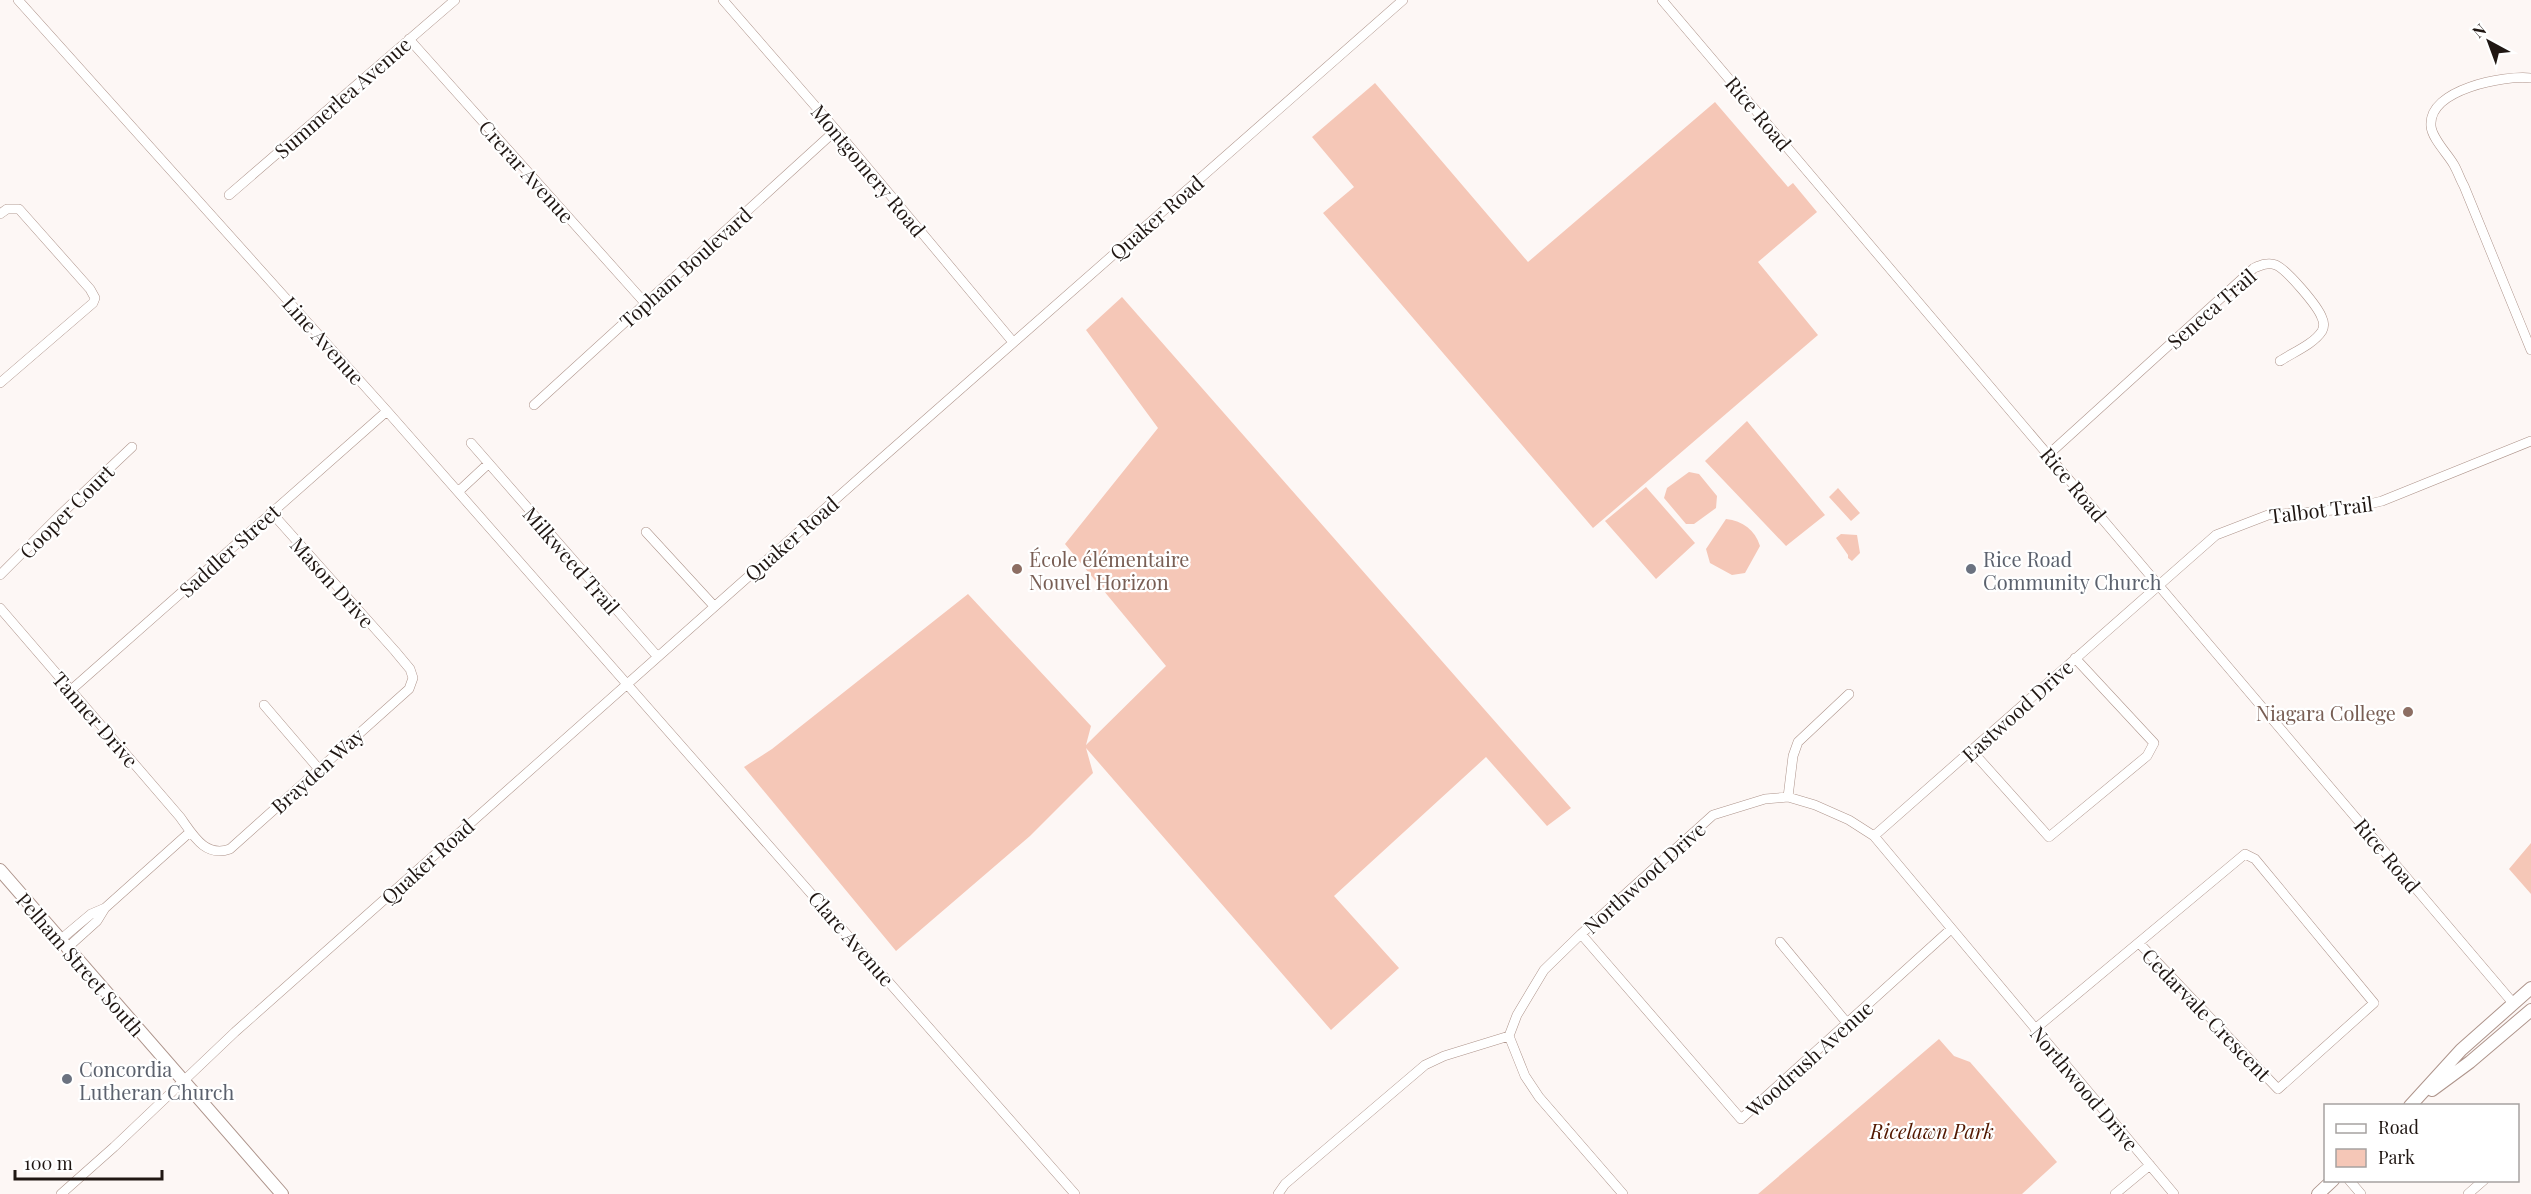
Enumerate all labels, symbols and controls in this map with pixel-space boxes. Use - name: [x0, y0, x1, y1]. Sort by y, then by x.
- north arrow: [2459, 12, 2519, 72]
- text: N: [2468, 18, 2490, 42]
- street label: Summerlea Avenue: [268, 30, 416, 164]
- street label: Rice Road: [1720, 70, 1798, 156]
- street label: Montgomery Road: [806, 98, 933, 242]
- street label: Crerar Avenue: [473, 114, 581, 228]
- street label: Quaker Road: [1103, 169, 1209, 265]
- street label: Topham Boulevard: [613, 200, 757, 334]
- street label: Seneca Trail: [2161, 262, 2261, 354]
- street label: Line Avenue: [277, 290, 371, 390]
- street label: Rice Road: [2035, 441, 2113, 527]
- street label: Cooper Court: [13, 457, 120, 564]
- street label: Talbot Trail: [2268, 489, 2375, 529]
- street label: Quaker Road: [738, 490, 844, 586]
- street label: Saddler Street: [173, 497, 286, 602]
- street label: Milkweed Trail: [518, 500, 626, 620]
- street label: Mason Drive: [285, 531, 381, 633]
- place label: École élémentaire Nouvel Horizon: [1029, 545, 1189, 595]
- place label: Rice Road Community Church: [1983, 545, 2162, 595]
- marker: École élémentaire Nouvel Horizon: [1010, 562, 1024, 576]
- marker: Rice Road Community Church: [1964, 562, 1978, 576]
- street label: Eastwood Drive: [1956, 653, 2078, 767]
- street label: Tanner Drive: [47, 665, 145, 773]
- place label: Niagara College: [2256, 699, 2396, 726]
- marker: Niagara College: [2401, 705, 2415, 719]
- street label: Brayden Way: [265, 721, 369, 819]
- street label: Quaker Road: [375, 812, 479, 910]
- street label: Rice Road: [2349, 812, 2427, 898]
- street label: Northwood Drive: [1577, 815, 1711, 939]
- street label: Clare Avenue: [803, 884, 901, 992]
- street label: Pelham Street South: [11, 886, 151, 1042]
- street label: Cedarvale Crescent: [2137, 942, 2278, 1087]
- street label: Woodrush Avenue: [1739, 994, 1878, 1123]
- street label: Northwood Drive: [2025, 1020, 2145, 1156]
- place label: Concordia Lutheran Church: [79, 1055, 234, 1105]
- marker: Concordia Lutheran Church: [60, 1072, 74, 1086]
- legend: [2324, 1104, 2519, 1182]
- text: Road: [2378, 1115, 2419, 1139]
- park label: Ricelawn Park: [1869, 1117, 1994, 1144]
- scale bar: [15, 1143, 162, 1181]
- text: Park: [2378, 1145, 2415, 1169]
- text: 100 m: [24, 1151, 73, 1175]

